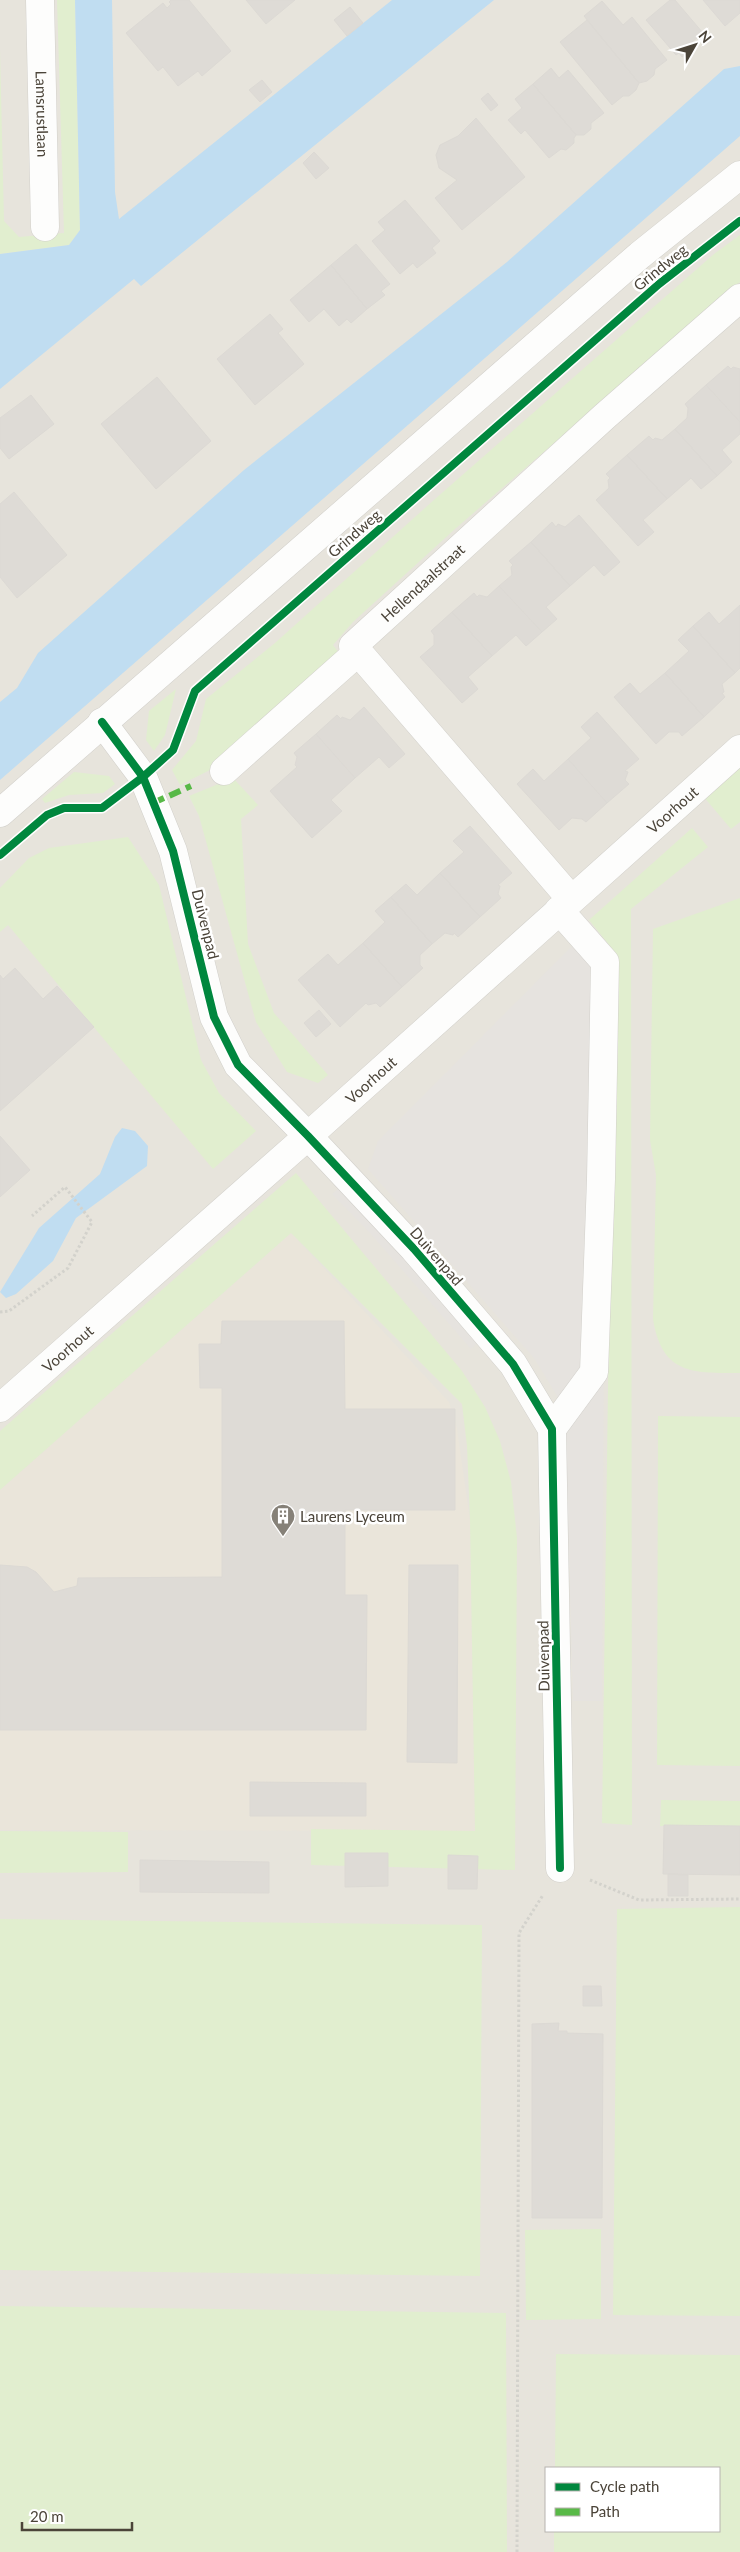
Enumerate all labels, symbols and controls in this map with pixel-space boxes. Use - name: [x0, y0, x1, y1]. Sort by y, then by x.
- north arrow: [670, 20, 720, 70]
- text: N: [695, 27, 715, 46]
- street label: Lamsrustlaan: [33, 70, 52, 157]
- street label: Grindweg: [629, 240, 691, 294]
- street label: Grindweg: [324, 505, 384, 561]
- street label: Hellendaalstraat: [377, 540, 468, 625]
- street label: Voorhout: [643, 782, 702, 837]
- street label: Duivenpad: [189, 887, 223, 961]
- street label: Voorhout: [341, 1052, 400, 1107]
- street label: Duivenpad: [407, 1223, 467, 1289]
- street label: Voorhout: [38, 1321, 97, 1376]
- building icon: Laurens Lyceum: [270, 1503, 296, 1537]
- place label: Laurens Lyceum: [300, 1507, 405, 1525]
- street label: Duivenpad: [533, 1620, 553, 1692]
- legend: [545, 2467, 720, 2532]
- text: Cycle path: [590, 2477, 659, 2495]
- scale bar: [22, 2500, 132, 2532]
- text: Path: [590, 2502, 620, 2520]
- text: 20 m: [30, 2507, 64, 2525]

